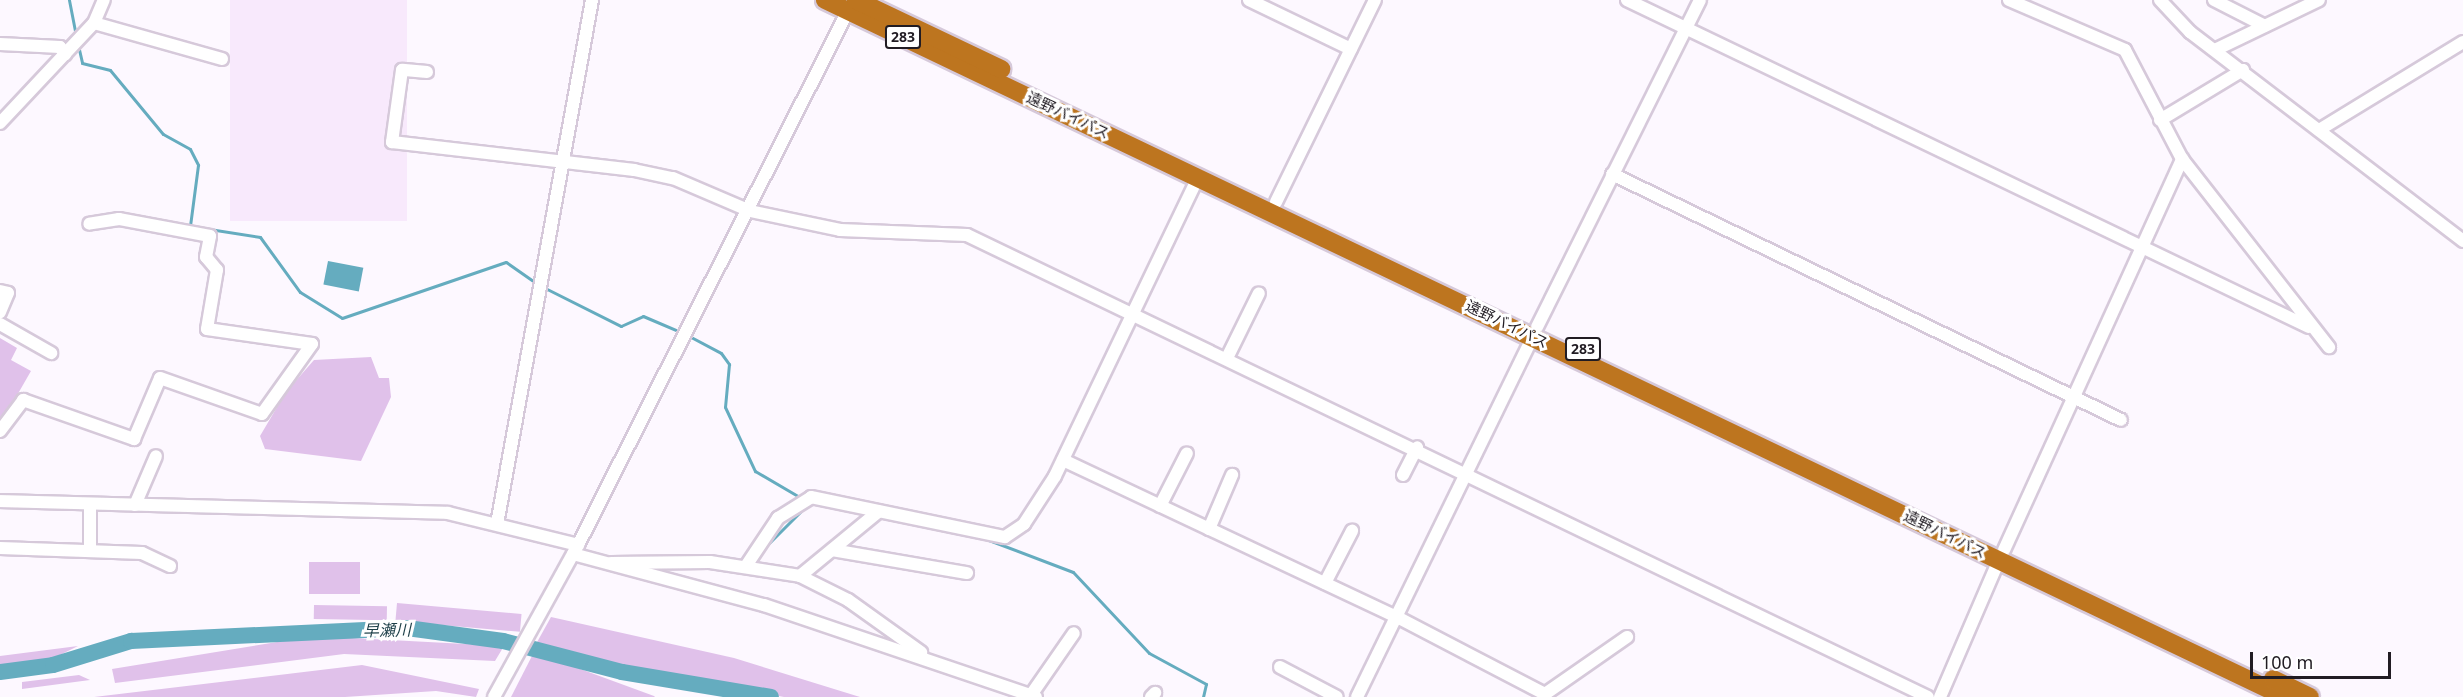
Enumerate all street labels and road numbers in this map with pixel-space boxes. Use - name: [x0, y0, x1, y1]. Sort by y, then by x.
- road number: 283: [884, 26, 922, 48]
- street label: 遠野バイパス: [1023, 88, 1113, 142]
- street label: 遠野バイパス: [1463, 296, 1551, 352]
- road number: 283: [1564, 338, 1602, 360]
- street label: 遠野バイパス: [1901, 506, 1989, 562]

